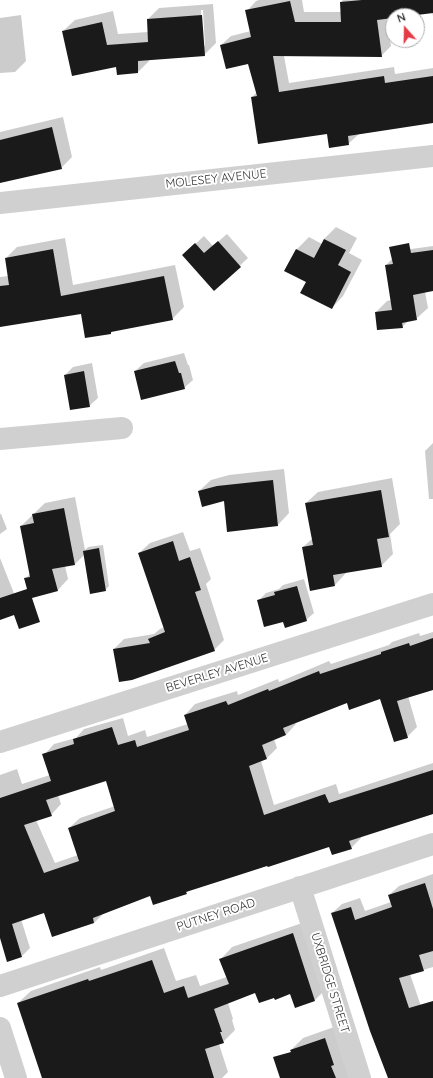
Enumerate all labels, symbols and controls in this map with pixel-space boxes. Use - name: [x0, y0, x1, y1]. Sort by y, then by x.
- north arrow: [385, 8, 425, 48]
- text: N: [395, 10, 407, 26]
- street label: MOLESEY AVENUE: [165, 167, 267, 191]
- street label: BEVERLEY AVENUE: [164, 651, 270, 695]
- street label: PUTNEY ROAD: [175, 895, 257, 935]
- street label: UXBRIDGE STREET: [308, 931, 352, 1035]

